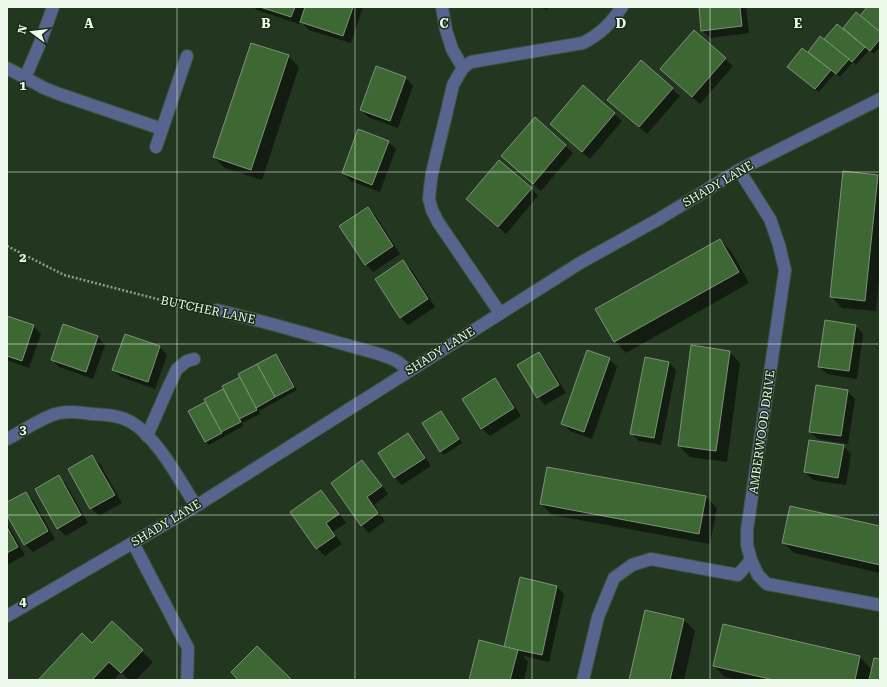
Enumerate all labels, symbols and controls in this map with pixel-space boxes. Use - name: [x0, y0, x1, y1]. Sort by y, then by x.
- north arrow: [12, 12, 52, 52]
- text: A: [84, 16, 94, 31]
- text: B: [261, 16, 271, 31]
- text: C: [439, 16, 449, 31]
- text: D: [616, 16, 626, 31]
- text: E: [794, 16, 802, 31]
- text: N: [15, 23, 30, 35]
- text: 1: [19, 78, 27, 93]
- street label: SHADY LANE: [680, 158, 756, 210]
- text: 2: [19, 250, 27, 265]
- street label: BUTCHER LANE: [159, 293, 257, 327]
- street label: SHADY LANE: [403, 324, 477, 378]
- street label: AMBERWOOD DRIVE: [746, 369, 778, 495]
- text: 3: [19, 422, 27, 437]
- street label: SHADY LANE: [128, 497, 204, 549]
- text: 4: [19, 594, 27, 609]

